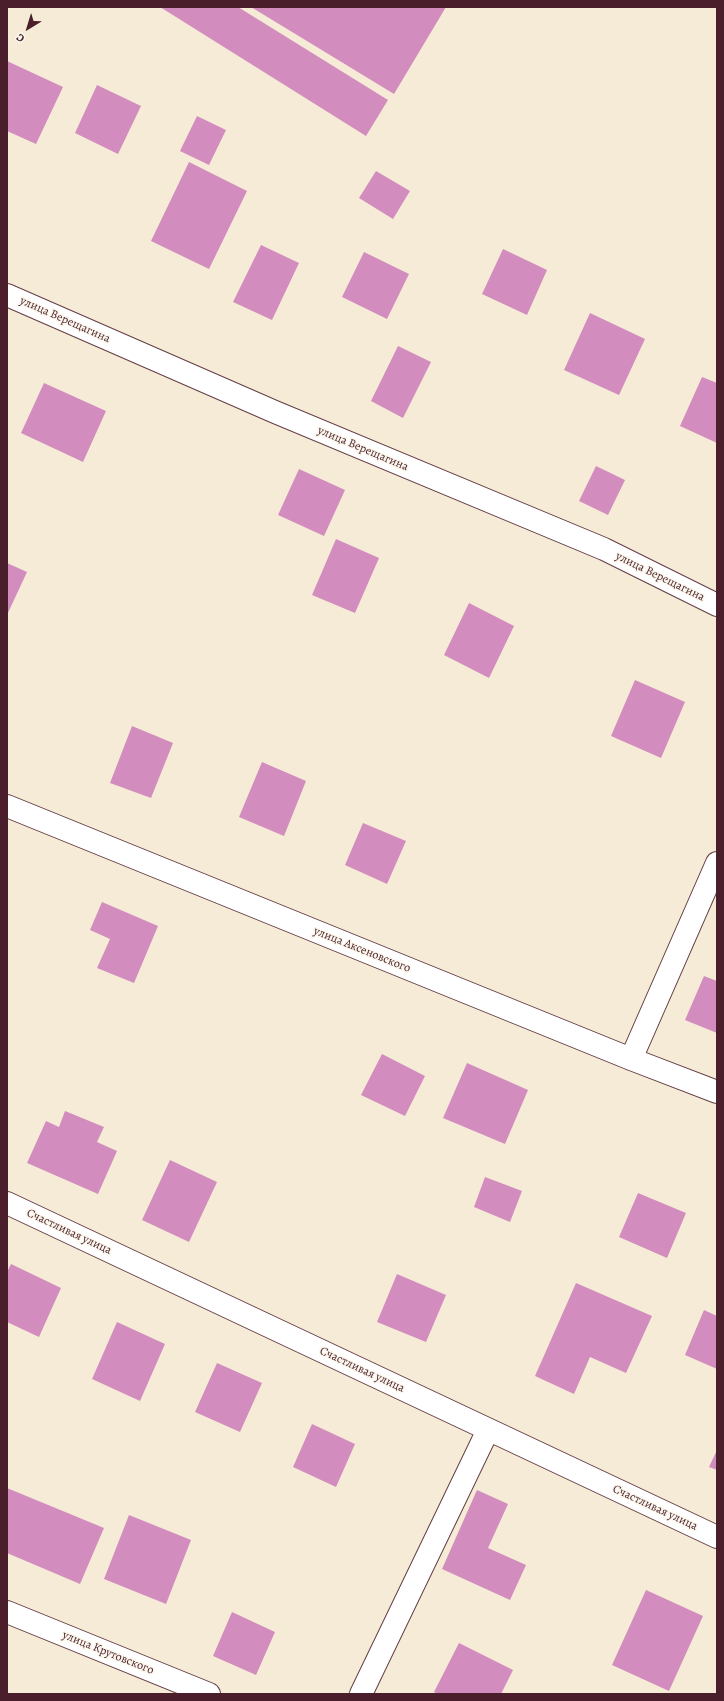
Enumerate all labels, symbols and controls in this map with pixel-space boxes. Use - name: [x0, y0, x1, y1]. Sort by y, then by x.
- north arrow: [8, 8, 48, 48]
- text: С: [13, 30, 28, 46]
- street label: улица Верещагина: [18, 294, 112, 346]
- street label: улица Верещагина: [315, 423, 411, 475]
- street label: улица Верещагина: [613, 549, 707, 605]
- street label: улица Аксеновского: [311, 924, 413, 976]
- street label: Счастливая улица: [24, 1206, 114, 1258]
- street label: Счастливая улица: [317, 1344, 407, 1396]
- street label: Счастливая улица: [610, 1482, 700, 1534]
- street label: улица Крутовского: [60, 1628, 156, 1678]

